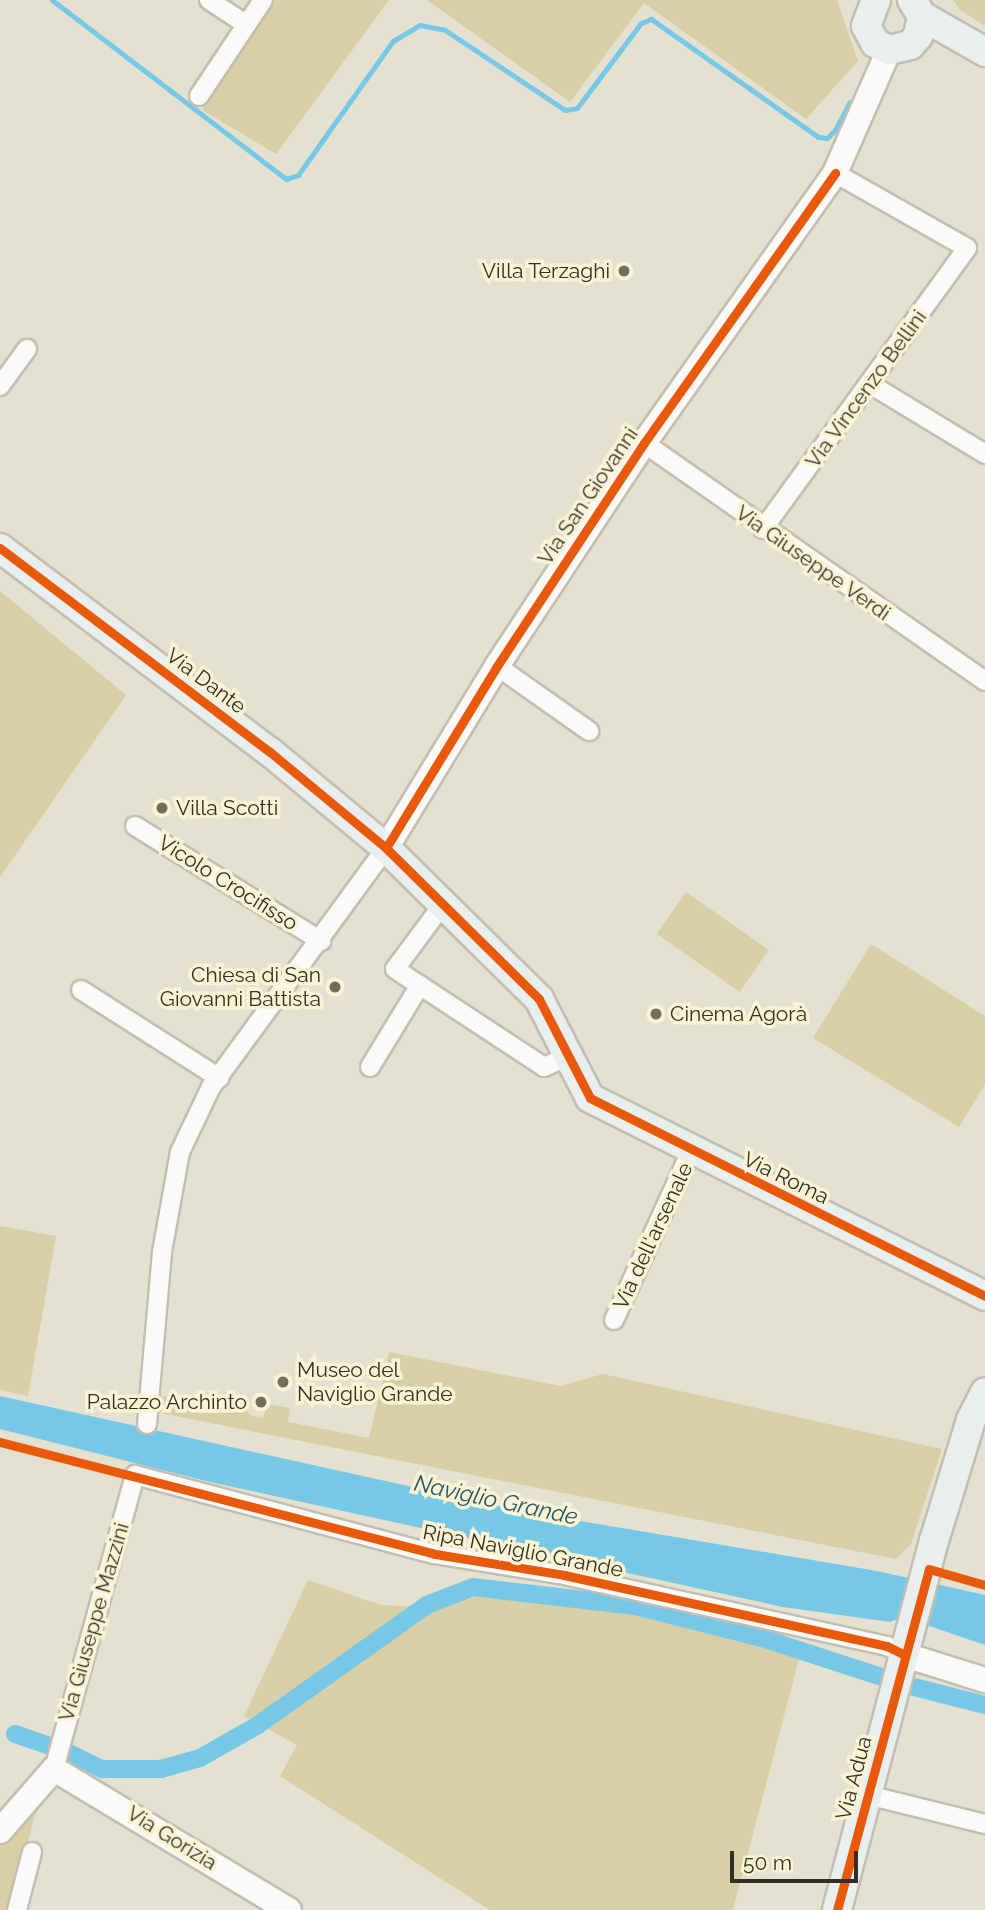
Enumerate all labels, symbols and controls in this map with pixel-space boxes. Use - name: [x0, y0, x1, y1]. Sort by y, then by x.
- place label: Villa Terzaghi: [481, 258, 610, 284]
- marker: Villa Terzaghi: [616, 263, 632, 279]
- street label: Via Vincenzo Bellini: [800, 305, 932, 473]
- street label: Via San Giovanni: [533, 422, 643, 570]
- street label: Via Giuseppe Verdi: [731, 500, 895, 626]
- street label: Via Dante: [161, 643, 251, 719]
- place label: Villa Scotti: [176, 795, 278, 821]
- marker: Villa Scotti: [154, 800, 170, 816]
- street label: Vicolo Crocifisso: [154, 830, 302, 936]
- place label: Chiesa di San Giovanni Battista: [160, 962, 321, 1012]
- marker: Chiesa di San Giovanni Battista: [327, 979, 343, 995]
- place label: Cinema Agorà: [670, 1001, 808, 1027]
- marker: Cinema Agorà: [648, 1006, 664, 1022]
- street label: Via Roma: [739, 1146, 833, 1210]
- street label: Via dell'arsenale: [608, 1159, 698, 1313]
- place label: Museo del Naviglio Grande: [297, 1357, 453, 1407]
- marker: Museo del Naviglio Grande: [275, 1374, 291, 1390]
- place label: Palazzo Archinto: [86, 1389, 247, 1415]
- marker: Palazzo Archinto: [253, 1394, 269, 1410]
- water label: Naviglio Grande: [412, 1469, 580, 1531]
- street label: Ripa Naviglio Grande: [421, 1519, 625, 1583]
- street label: Via Giuseppe Mazzini: [54, 1520, 134, 1724]
- street label: Via Adua: [831, 1733, 877, 1823]
- street label: Via Gorizia: [122, 1800, 222, 1876]
- scale bar: [733, 1836, 861, 1880]
- text: 50 m: [743, 1850, 792, 1875]

